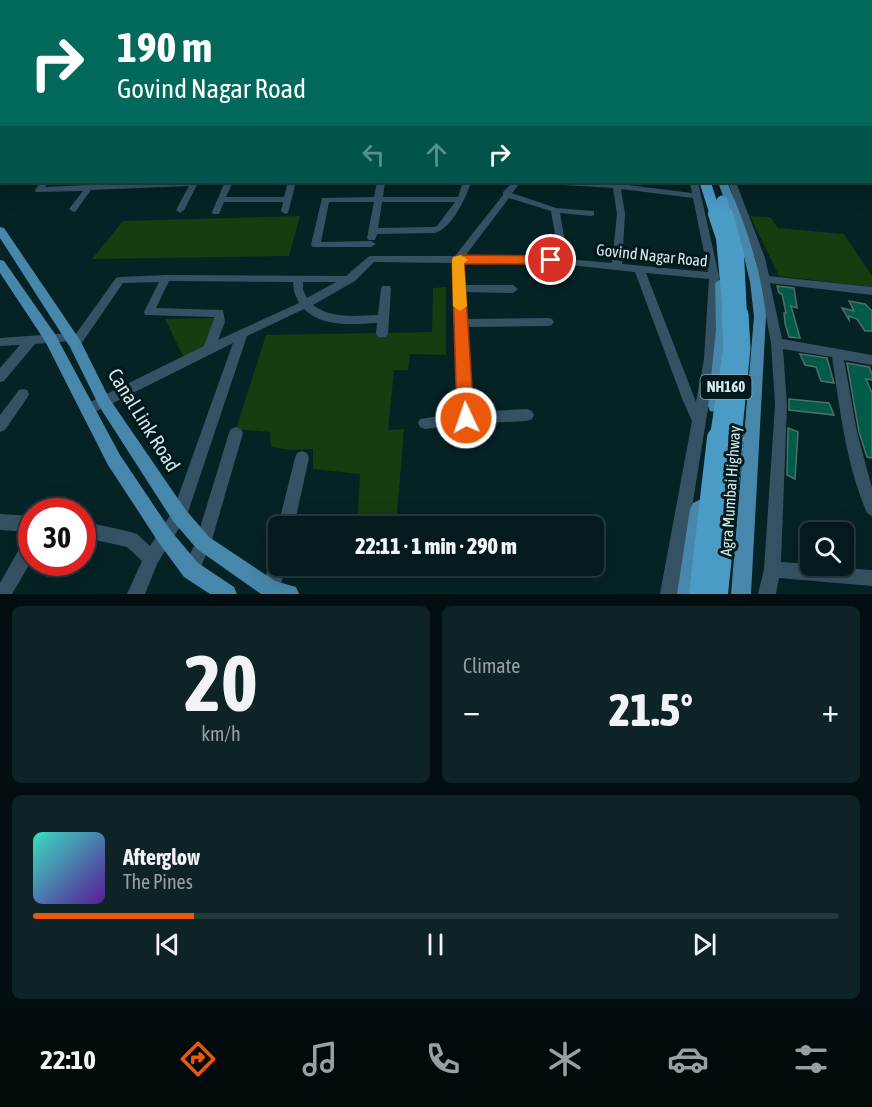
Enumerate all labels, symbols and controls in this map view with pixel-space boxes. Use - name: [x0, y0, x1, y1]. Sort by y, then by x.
- text: 190 m: [117, 23, 212, 71]
- icon: right: [18, 24, 96, 102]
- text: Govind Nagar Road: [117, 73, 306, 104]
- icon: left: [357, 138, 390, 171]
- icon: ahead: [420, 138, 453, 171]
- icon: right: [483, 138, 516, 171]
- pin: [525, 234, 576, 285]
- street label: Govind Nagar Road: [595, 240, 709, 271]
- icon: arrive: [534, 243, 567, 276]
- street label: Canal Link Road: [104, 364, 185, 475]
- road number: NH160: [700, 375, 752, 399]
- position arrow: [434, 386, 498, 450]
- street label: Agra Mumbai Highway: [716, 425, 745, 557]
- speed limit sign: 30: [18, 498, 96, 576]
- map controls: [800, 522, 854, 576]
- button: search: [800, 522, 854, 576]
- text: 22:11 · 1 min · 290 m: [355, 533, 517, 559]
- text: 20: [184, 638, 258, 728]
- text: Climate: [463, 654, 520, 677]
- text: 21.5°: [609, 684, 693, 736]
- text: −: [463, 691, 480, 729]
- text: +: [822, 691, 839, 729]
- text: km/h: [201, 722, 241, 745]
- text: Afterglow: [123, 844, 200, 870]
- text: The Pines: [123, 870, 193, 893]
- icon: previous: [151, 928, 184, 961]
- icon: pause: [419, 928, 452, 961]
- icon: next: [688, 928, 721, 961]
- icon: directions: [177, 1038, 219, 1080]
- icon: music: [299, 1038, 341, 1080]
- icon: phone: [422, 1038, 464, 1080]
- icon: climate: [544, 1038, 586, 1080]
- icon: car: [667, 1038, 709, 1080]
- icon: filters: [790, 1038, 832, 1080]
- text: 22:10: [40, 1044, 96, 1075]

